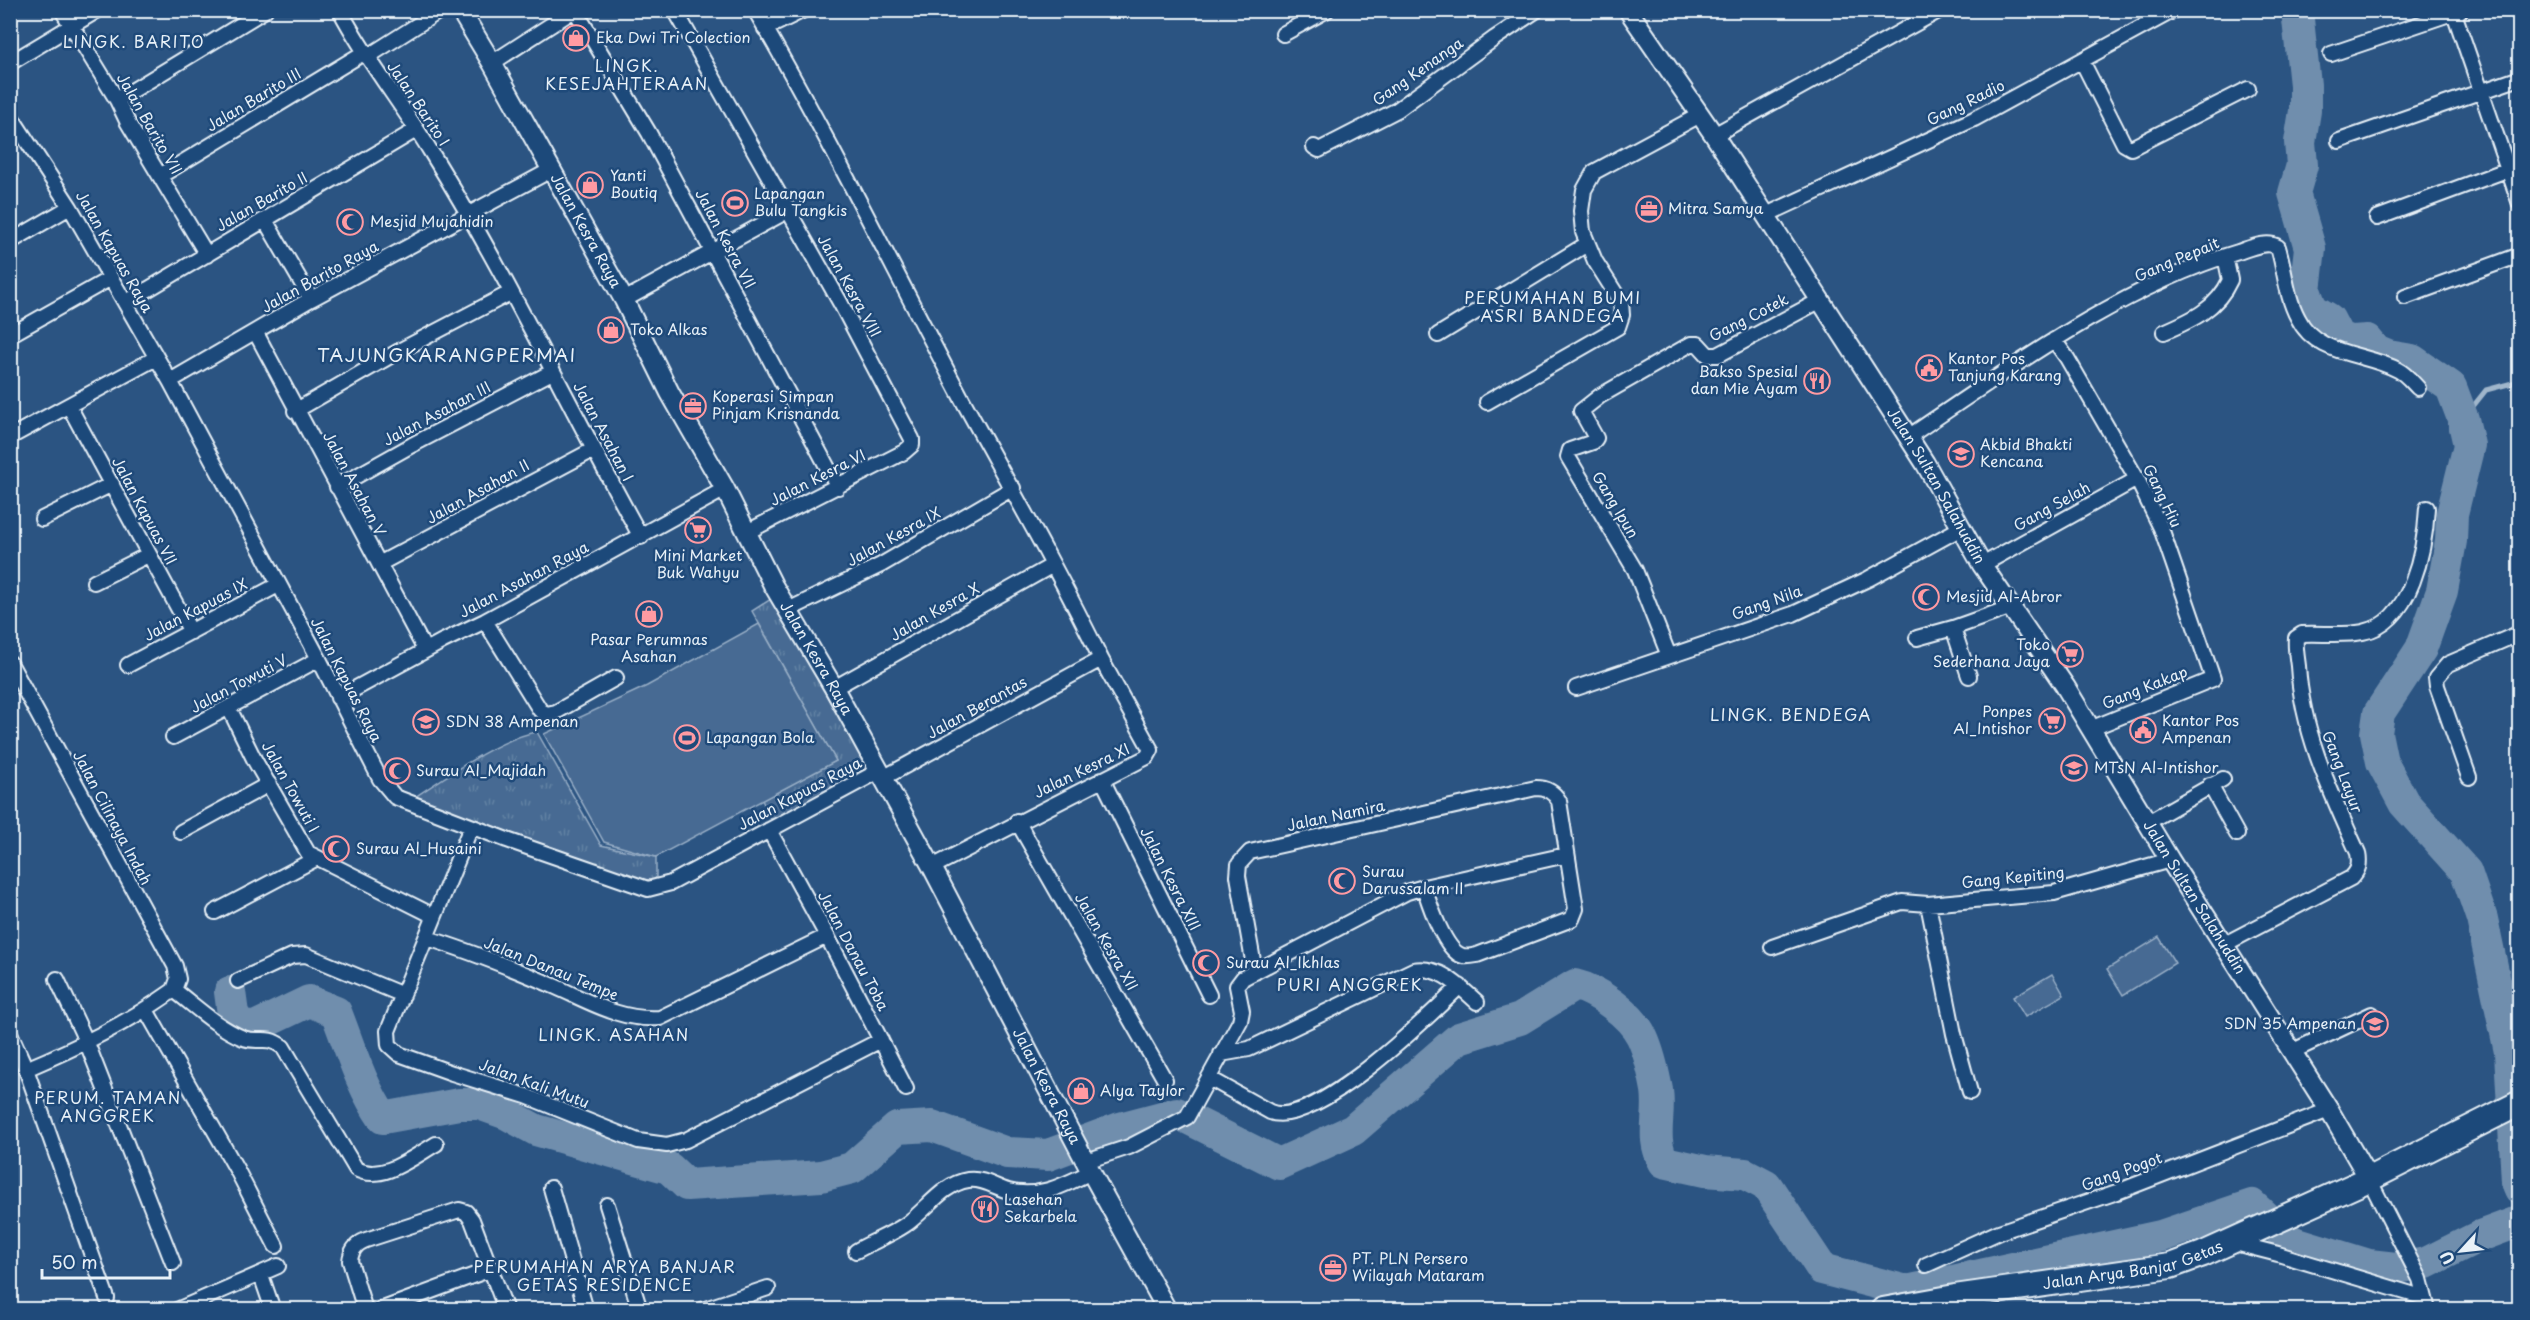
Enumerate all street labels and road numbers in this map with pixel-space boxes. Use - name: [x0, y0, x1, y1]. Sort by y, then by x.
- street label: Gang Kenanga: [1367, 31, 1468, 111]
- street label: Jalan Barito I: [382, 56, 456, 150]
- street label: Jalan Barito III: [201, 61, 305, 136]
- street label: Jalan Barito VII: [112, 68, 189, 178]
- street label: Gang Radio: [1922, 73, 2008, 130]
- street label: Jalan Barito II: [211, 165, 312, 236]
- street label: Jalan Kesra Raya: [546, 169, 628, 292]
- street label: Jalan Kesra VII: [690, 184, 762, 292]
- street label: Jalan Kapuas Raya: [71, 186, 160, 317]
- street label: Jalan Kesra VIII: [813, 230, 888, 341]
- street label: Gang Pepait: [2130, 230, 2222, 287]
- street label: Jalan Barito Raya: [256, 234, 383, 318]
- street label: Gang Cotek: [1705, 287, 1792, 346]
- street label: Jalan Asahan III: [378, 375, 494, 451]
- street label: Jalan Asahan I: [568, 377, 640, 485]
- street label: Jalan Sultan Salahuddin: [1882, 402, 1992, 568]
- street label: Jalan Asahan V: [318, 427, 393, 540]
- street label: Jalan Kesra VI: [765, 443, 869, 511]
- street label: Jalan Kapuas VII: [107, 452, 183, 568]
- street label: Jalan Asahan II: [421, 453, 533, 529]
- street label: Gang Hiu: [2138, 460, 2189, 531]
- street label: Gang Ipun: [1587, 466, 1645, 542]
- street label: Gang Selah: [2009, 475, 2094, 536]
- street label: Jalan Kesra IX: [842, 500, 945, 571]
- street label: Jalan Asahan Raya: [454, 535, 593, 623]
- street label: Jalan Kapuas IX: [139, 571, 252, 646]
- street label: Jalan Kesra X: [885, 576, 984, 646]
- street label: Gang Nila: [1728, 578, 1805, 625]
- street label: Jalan Kesra Raya: [775, 596, 860, 719]
- street label: Jalan Kapuas Raya: [306, 613, 389, 746]
- street label: Jalan Towuti V: [186, 647, 291, 718]
- street label: Gang Kakap: [2098, 659, 2191, 714]
- street label: Jalan Berantas: [922, 670, 1030, 744]
- street label: Gang Layur: [2317, 727, 2370, 816]
- street label: Jalan Kesra XI: [1029, 736, 1133, 803]
- street label: Jalan Towuti I: [257, 737, 326, 836]
- street label: Jalan Cilinaya Indah: [68, 746, 159, 889]
- street label: Jalan Kapuas Raya: [733, 750, 866, 835]
- street label: Jalan Namira: [1284, 793, 1387, 836]
- street label: Jalan Sultan Salahuddin: [2138, 815, 2253, 978]
- street label: Jalan Kesra XIII: [1135, 823, 1207, 934]
- street label: Gang Kepiting: [1960, 860, 2065, 893]
- street label: Jalan Danau Toba: [813, 886, 896, 1015]
- street label: Jalan Kesra XII: [1070, 888, 1145, 994]
- street label: Jalan Danau Tempe: [481, 930, 622, 1005]
- street label: Jalan Kesra Raya: [1008, 1023, 1088, 1148]
- street label: Jalan Kali Mutu: [476, 1052, 593, 1113]
- street label: Gang Pogot: [2078, 1145, 2165, 1196]
- street label: Jalan Arya Banjar Getas: [2041, 1234, 2226, 1294]

